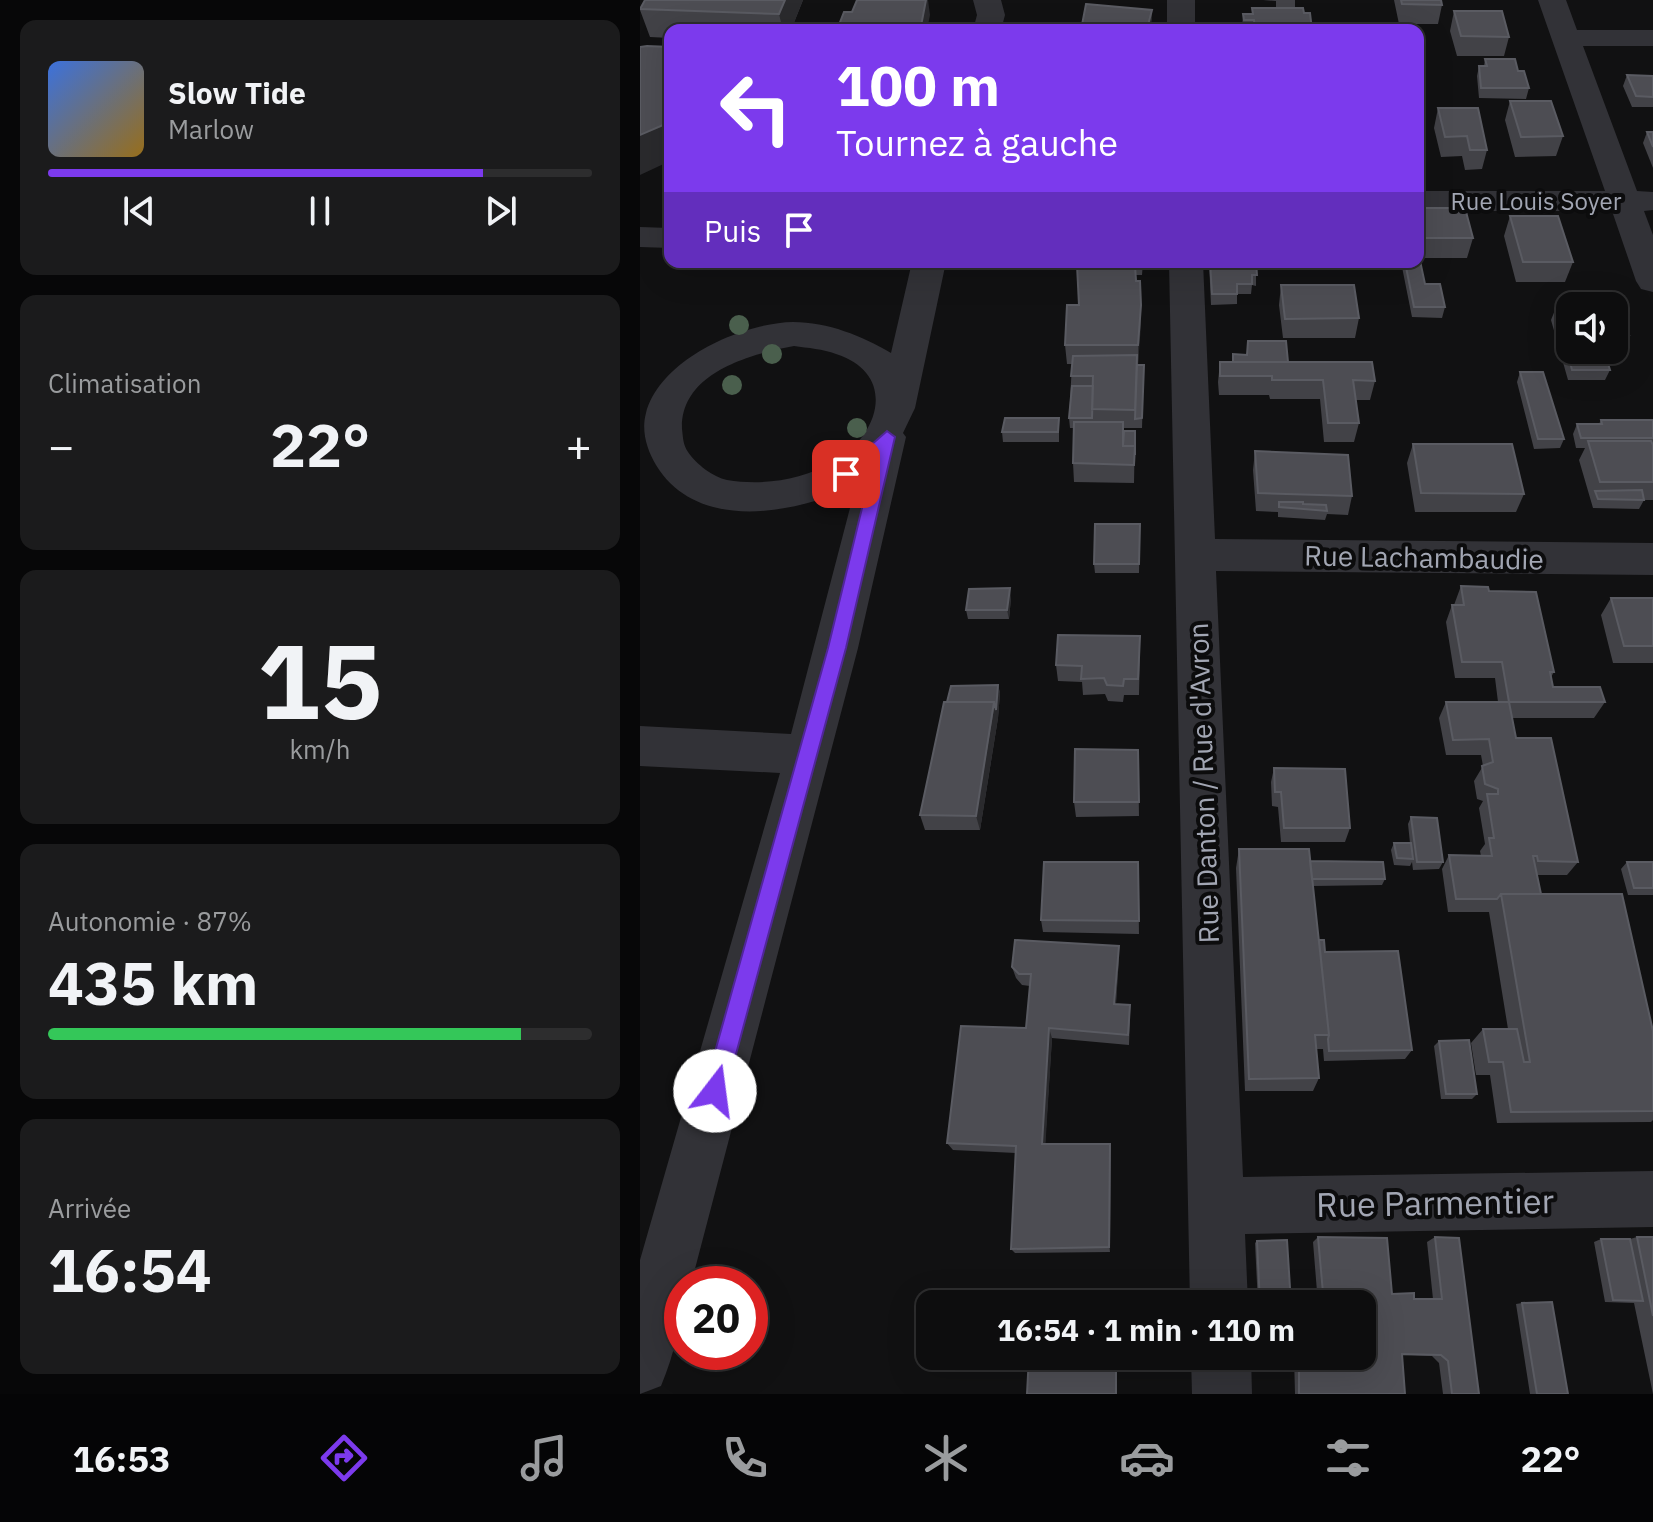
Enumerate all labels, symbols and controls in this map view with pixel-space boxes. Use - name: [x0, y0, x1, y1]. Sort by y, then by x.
- text: 100 m: [836, 49, 1000, 121]
- icon: left: [704, 56, 808, 160]
- text: Slow Tide: [168, 73, 306, 112]
- text: Marlow: [168, 112, 254, 146]
- text: Tournez à gauche: [836, 119, 1118, 166]
- street label: Rue Louis Soyer: [1450, 185, 1622, 217]
- icon: previous: [117, 189, 161, 233]
- icon: pause: [298, 189, 342, 233]
- icon: next: [479, 189, 523, 233]
- icon: arrive: [777, 208, 821, 252]
- text: Puis: [704, 211, 761, 250]
- map controls: [1556, 292, 1628, 364]
- button: sound: [1556, 292, 1628, 364]
- text: Climatisation: [48, 366, 201, 400]
- text: 22°: [270, 405, 370, 484]
- text: −: [48, 417, 74, 474]
- text: +: [566, 417, 592, 474]
- pin: [812, 440, 880, 508]
- icon: arrive: [824, 452, 868, 496]
- street label: Rue Lachambaudie: [1304, 536, 1544, 578]
- text: 15: [258, 612, 382, 748]
- street label: Rue Danton / Rue d'Avron: [1179, 622, 1227, 944]
- text: km/h: [289, 732, 351, 766]
- text: Autonomie · 87%: [48, 904, 252, 938]
- text: 435 km: [48, 943, 258, 1022]
- position arrow: [673, 1049, 757, 1133]
- street label: Rue Parmentier: [1316, 1178, 1554, 1226]
- text: Arrivée: [48, 1191, 131, 1225]
- text: 16:54: [48, 1230, 212, 1309]
- speed limit sign: 20: [664, 1266, 768, 1370]
- text: 16:54 · 1 min · 110 m: [997, 1310, 1295, 1349]
- icon: directions: [316, 1430, 372, 1486]
- icon: music: [516, 1430, 572, 1486]
- icon: phone: [717, 1430, 773, 1486]
- icon: climate: [918, 1430, 974, 1486]
- icon: car: [1119, 1430, 1175, 1486]
- icon: filters: [1320, 1430, 1376, 1486]
- text: 16:53: [72, 1435, 171, 1482]
- text: 22°: [1520, 1435, 1581, 1482]

